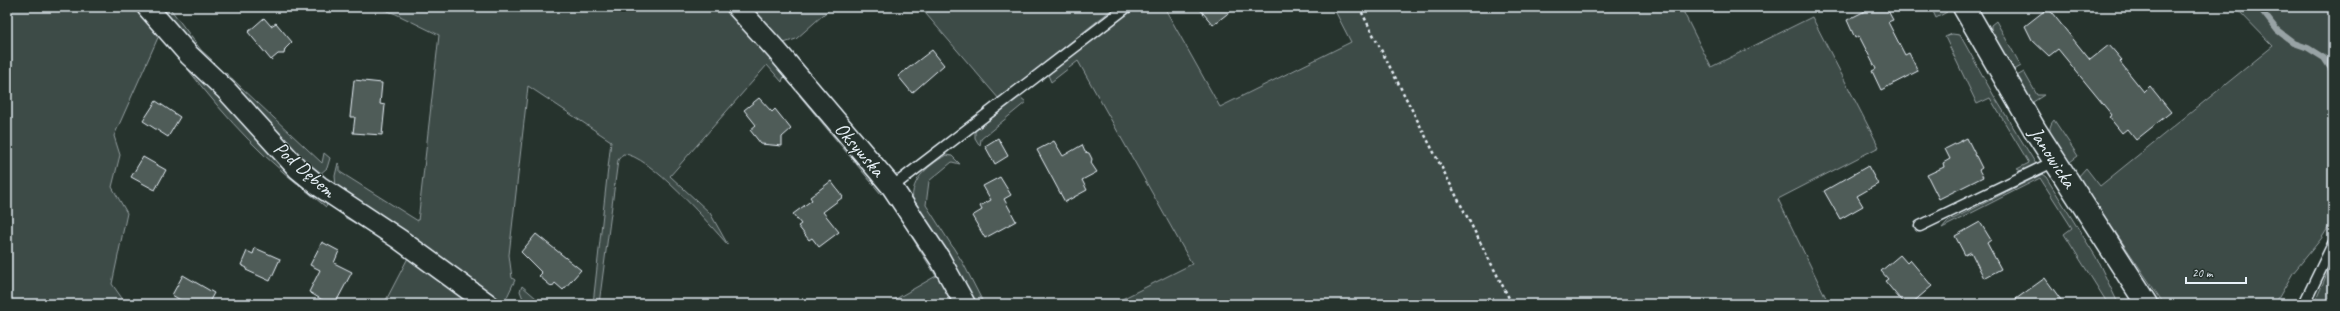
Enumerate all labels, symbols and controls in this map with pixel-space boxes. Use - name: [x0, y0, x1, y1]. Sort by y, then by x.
- street label: Oksywska: [829, 117, 891, 183]
- street label: Janowicka: [2023, 121, 2082, 194]
- street label: Pod Dębem: [269, 136, 342, 204]
- scale bar: [2186, 259, 2246, 285]
- text: 20 m: [2192, 265, 2214, 281]

